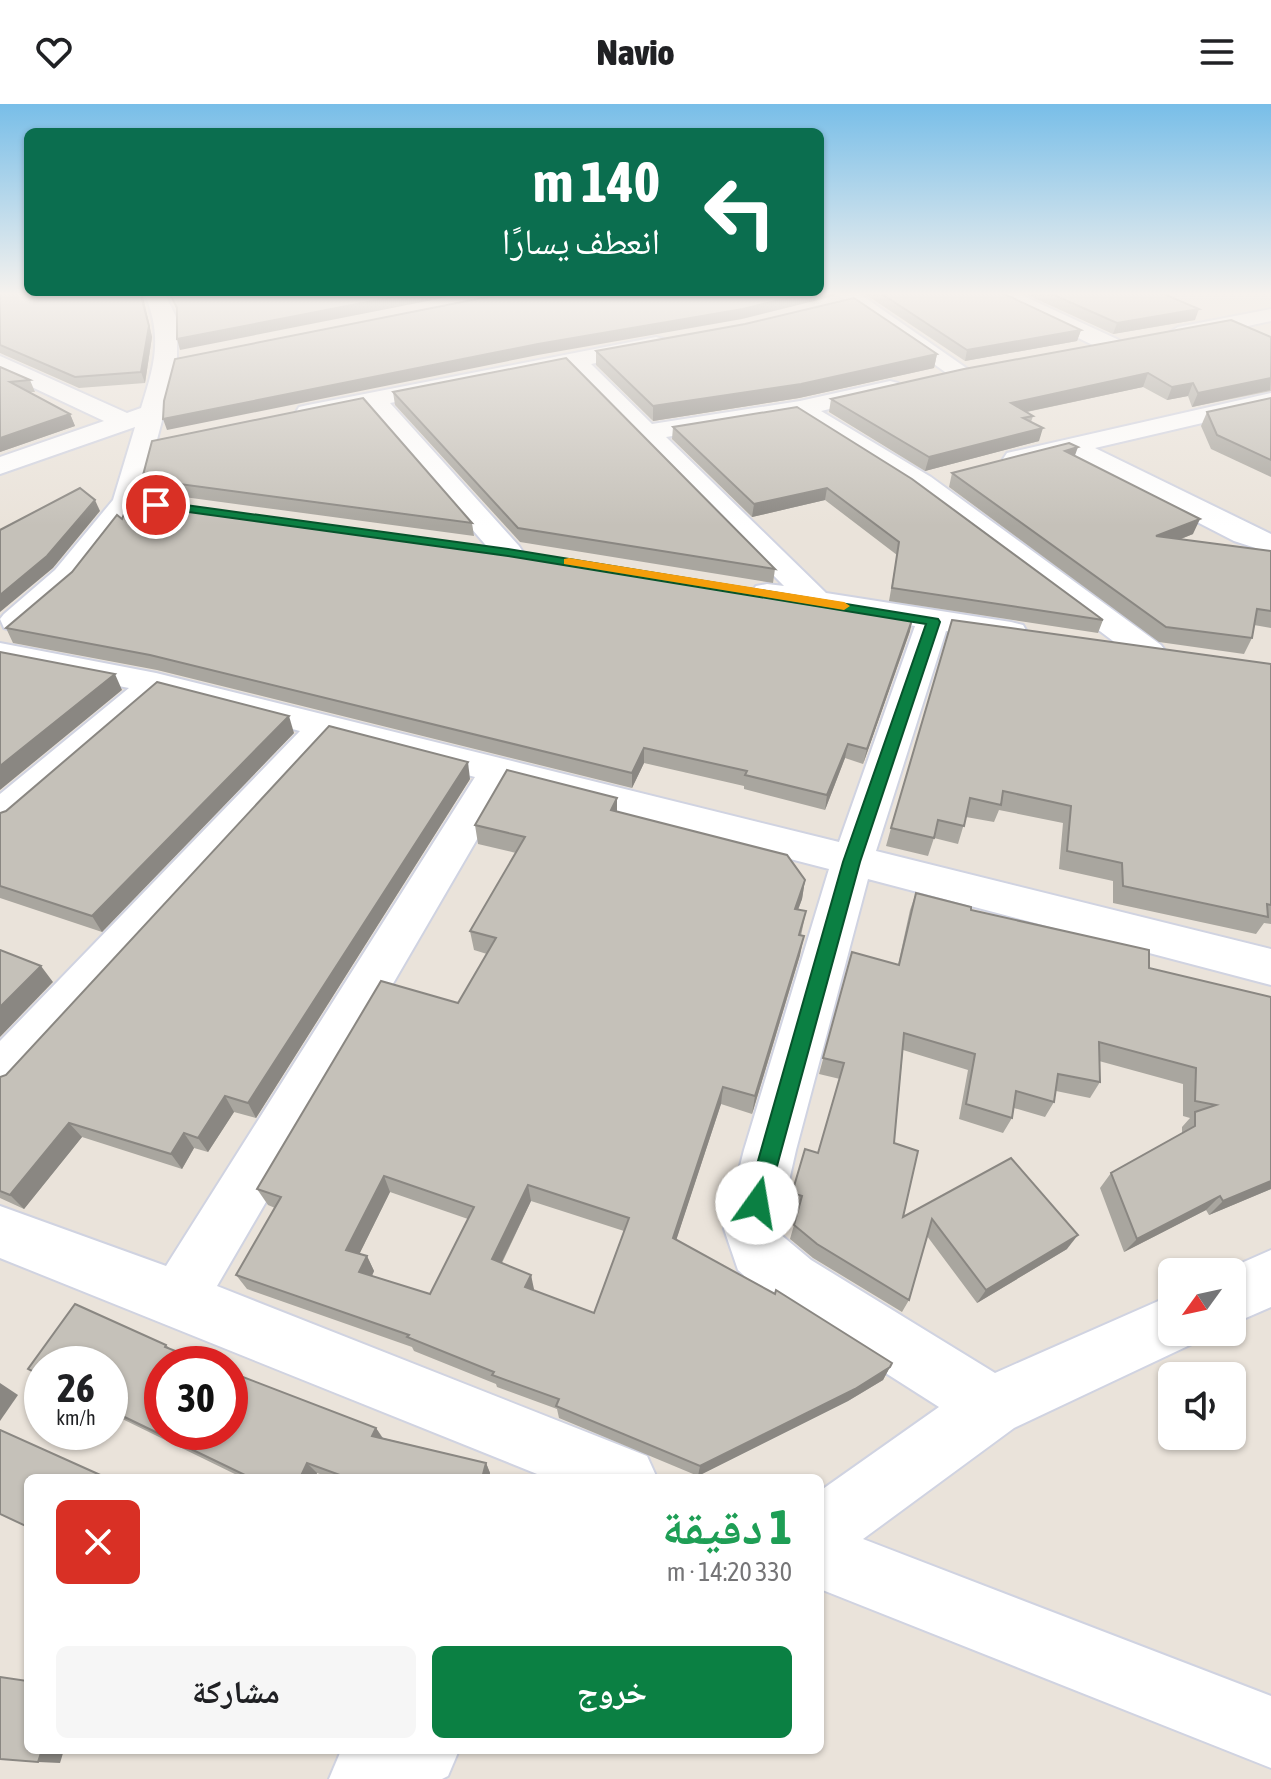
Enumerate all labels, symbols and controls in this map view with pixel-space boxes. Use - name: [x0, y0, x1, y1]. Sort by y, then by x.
- icon: heart: [32, 30, 76, 74]
- icon: menu: [1195, 30, 1239, 74]
- text: Navio: [597, 31, 675, 73]
- text: 140 m: [533, 150, 660, 214]
- icon: left: [688, 160, 792, 264]
- text: انعطف يسارًا: [502, 220, 660, 262]
- pin: [122, 471, 190, 539]
- icon: arrive: [134, 483, 178, 527]
- position arrow: [715, 1161, 799, 1245]
- north arrow: [1158, 1258, 1246, 1346]
- map controls: [1158, 1258, 1246, 1450]
- speed limit sign: 30: [144, 1346, 248, 1450]
- button: sound: [1158, 1362, 1246, 1450]
- text: 26: [57, 1365, 95, 1410]
- text: km/h: [56, 1406, 96, 1429]
- text: 1 دقيقة: [662, 1499, 792, 1554]
- button: close: [56, 1500, 140, 1584]
- text: 330 m · 14:20: [667, 1557, 792, 1587]
- button: مشاركة: [56, 1646, 416, 1738]
- button: خروج: [432, 1646, 792, 1738]

